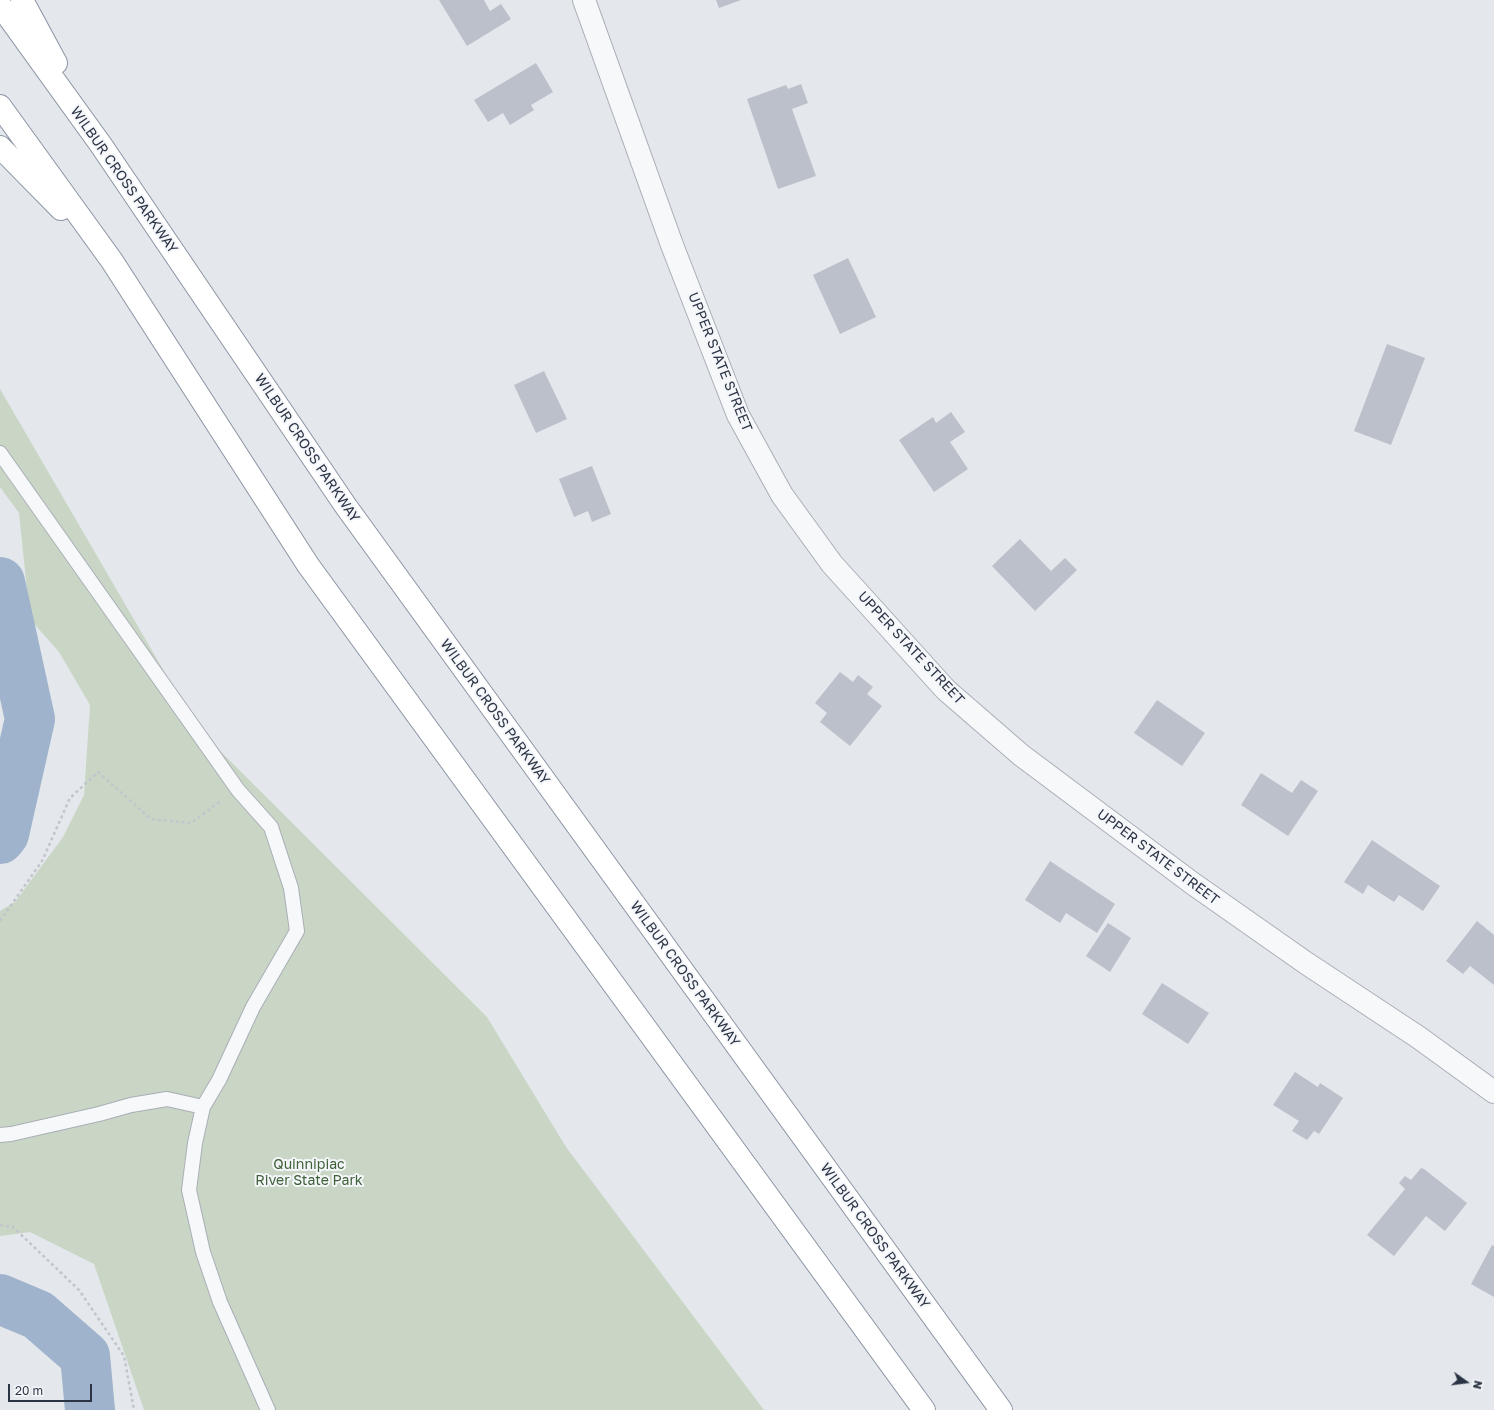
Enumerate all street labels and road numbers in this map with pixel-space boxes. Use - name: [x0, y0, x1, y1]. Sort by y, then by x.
- street label: WILBUR CROSS PARKWAY: [67, 103, 181, 257]
- street label: UPPER STATE STREET: [684, 290, 756, 434]
- street label: WILBUR CROSS PARKWAY: [251, 371, 363, 525]
- street label: UPPER STATE STREET: [854, 588, 968, 708]
- street label: WILBUR CROSS PARKWAY: [437, 636, 553, 788]
- street label: UPPER STATE STREET: [1094, 806, 1222, 908]
- street label: WILBUR CROSS PARKWAY: [627, 898, 743, 1050]
- street label: WILBUR CROSS PARKWAY: [817, 1160, 933, 1312]

